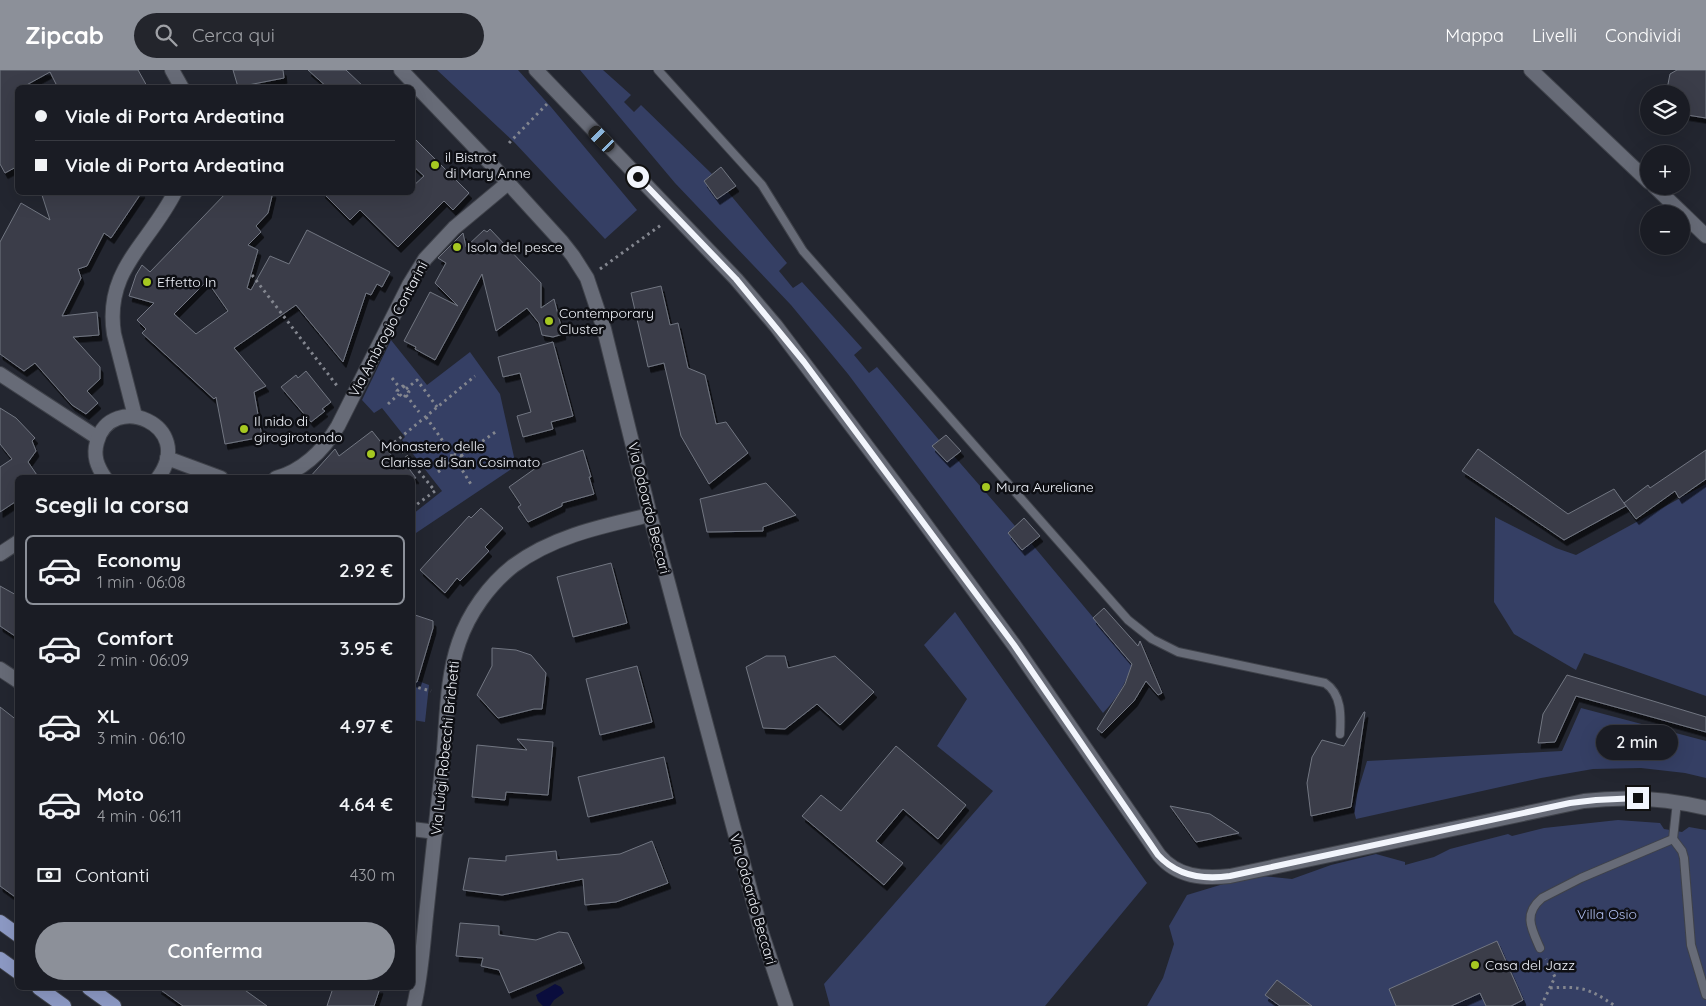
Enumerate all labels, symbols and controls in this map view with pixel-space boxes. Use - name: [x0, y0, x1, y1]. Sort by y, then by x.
- search box: [134, 13, 484, 58]
- text: Zipcab: [25, 20, 104, 50]
- icon: search: [152, 21, 180, 49]
- text: Cerca qui: [192, 23, 275, 47]
- text: Mappa: [1445, 24, 1504, 47]
- text: Livelli: [1532, 24, 1577, 47]
- text: Condividi: [1605, 24, 1681, 47]
- map controls: [1640, 85, 1690, 255]
- button: layers: [1640, 85, 1690, 135]
- text: Viale di Porta Ardeatina: [65, 104, 285, 128]
- car: [586, 123, 617, 155]
- button: +: [1640, 145, 1690, 195]
- place label: il Bistrot di Mary Anne: [445, 148, 531, 182]
- text: Viale di Porta Ardeatina: [65, 153, 285, 177]
- marker: il Bistrot di Mary Anne: [429, 159, 441, 171]
- route start: [627, 166, 649, 188]
- button: −: [1640, 205, 1690, 255]
- place label: Isola del pesce: [467, 238, 563, 256]
- marker: Isola del pesce: [451, 241, 463, 253]
- street label: Via Ambrogio Contarini: [345, 258, 431, 400]
- place label: Effetto In: [157, 273, 216, 291]
- marker: Effetto In: [141, 276, 153, 288]
- place label: Contemporary Cluster: [559, 304, 654, 338]
- marker: Contemporary Cluster: [543, 315, 555, 327]
- place label: Il nido di girogirotondo: [254, 412, 343, 446]
- marker: Il nido di girogirotondo: [238, 423, 250, 435]
- place label: Monastero delle Clarisse di San Cosimato: [381, 437, 540, 471]
- street label: Via Odoardo Beccari: [624, 440, 674, 576]
- marker: Monastero delle Clarisse di San Cosimato: [365, 448, 377, 460]
- place label: Mura Aureliane: [996, 478, 1094, 496]
- marker: Mura Aureliane: [980, 481, 992, 493]
- text: Scegli la corsa: [35, 491, 189, 519]
- icon: car: [37, 548, 82, 593]
- text: Economy: [97, 548, 181, 572]
- text: 2.92 €: [339, 558, 393, 582]
- text: 1 min · 06:08: [97, 572, 186, 592]
- icon: car: [37, 626, 82, 671]
- text: Comfort: [97, 626, 174, 650]
- text: 3.95 €: [340, 636, 393, 660]
- text: 2 min · 06:09: [97, 650, 189, 670]
- street label: Via Luigi Robecchi Brichetti: [427, 660, 463, 836]
- icon: car: [37, 704, 82, 749]
- text: XL: [97, 704, 120, 728]
- text: 4.97 €: [340, 714, 393, 738]
- callout: 2 min: [1597, 726, 1679, 760]
- text: 3 min · 06:10: [97, 728, 185, 748]
- text: 2 min: [1616, 732, 1658, 752]
- icon: car: [37, 782, 82, 827]
- text: Moto: [97, 782, 144, 806]
- route end: [1627, 787, 1649, 809]
- text: 4.64 €: [339, 792, 393, 816]
- text: 4 min · 06:11: [97, 806, 182, 826]
- street label: Via Odoardo Beccari: [726, 832, 780, 966]
- icon: cash: [35, 861, 63, 889]
- text: Contanti: [75, 863, 149, 887]
- text: 430 m: [350, 865, 395, 885]
- park label: Villa Osio: [1577, 905, 1637, 923]
- button: Conferma: [35, 922, 395, 980]
- place label: Casa del Jazz: [1485, 956, 1575, 974]
- marker: Casa del Jazz: [1469, 959, 1481, 971]

